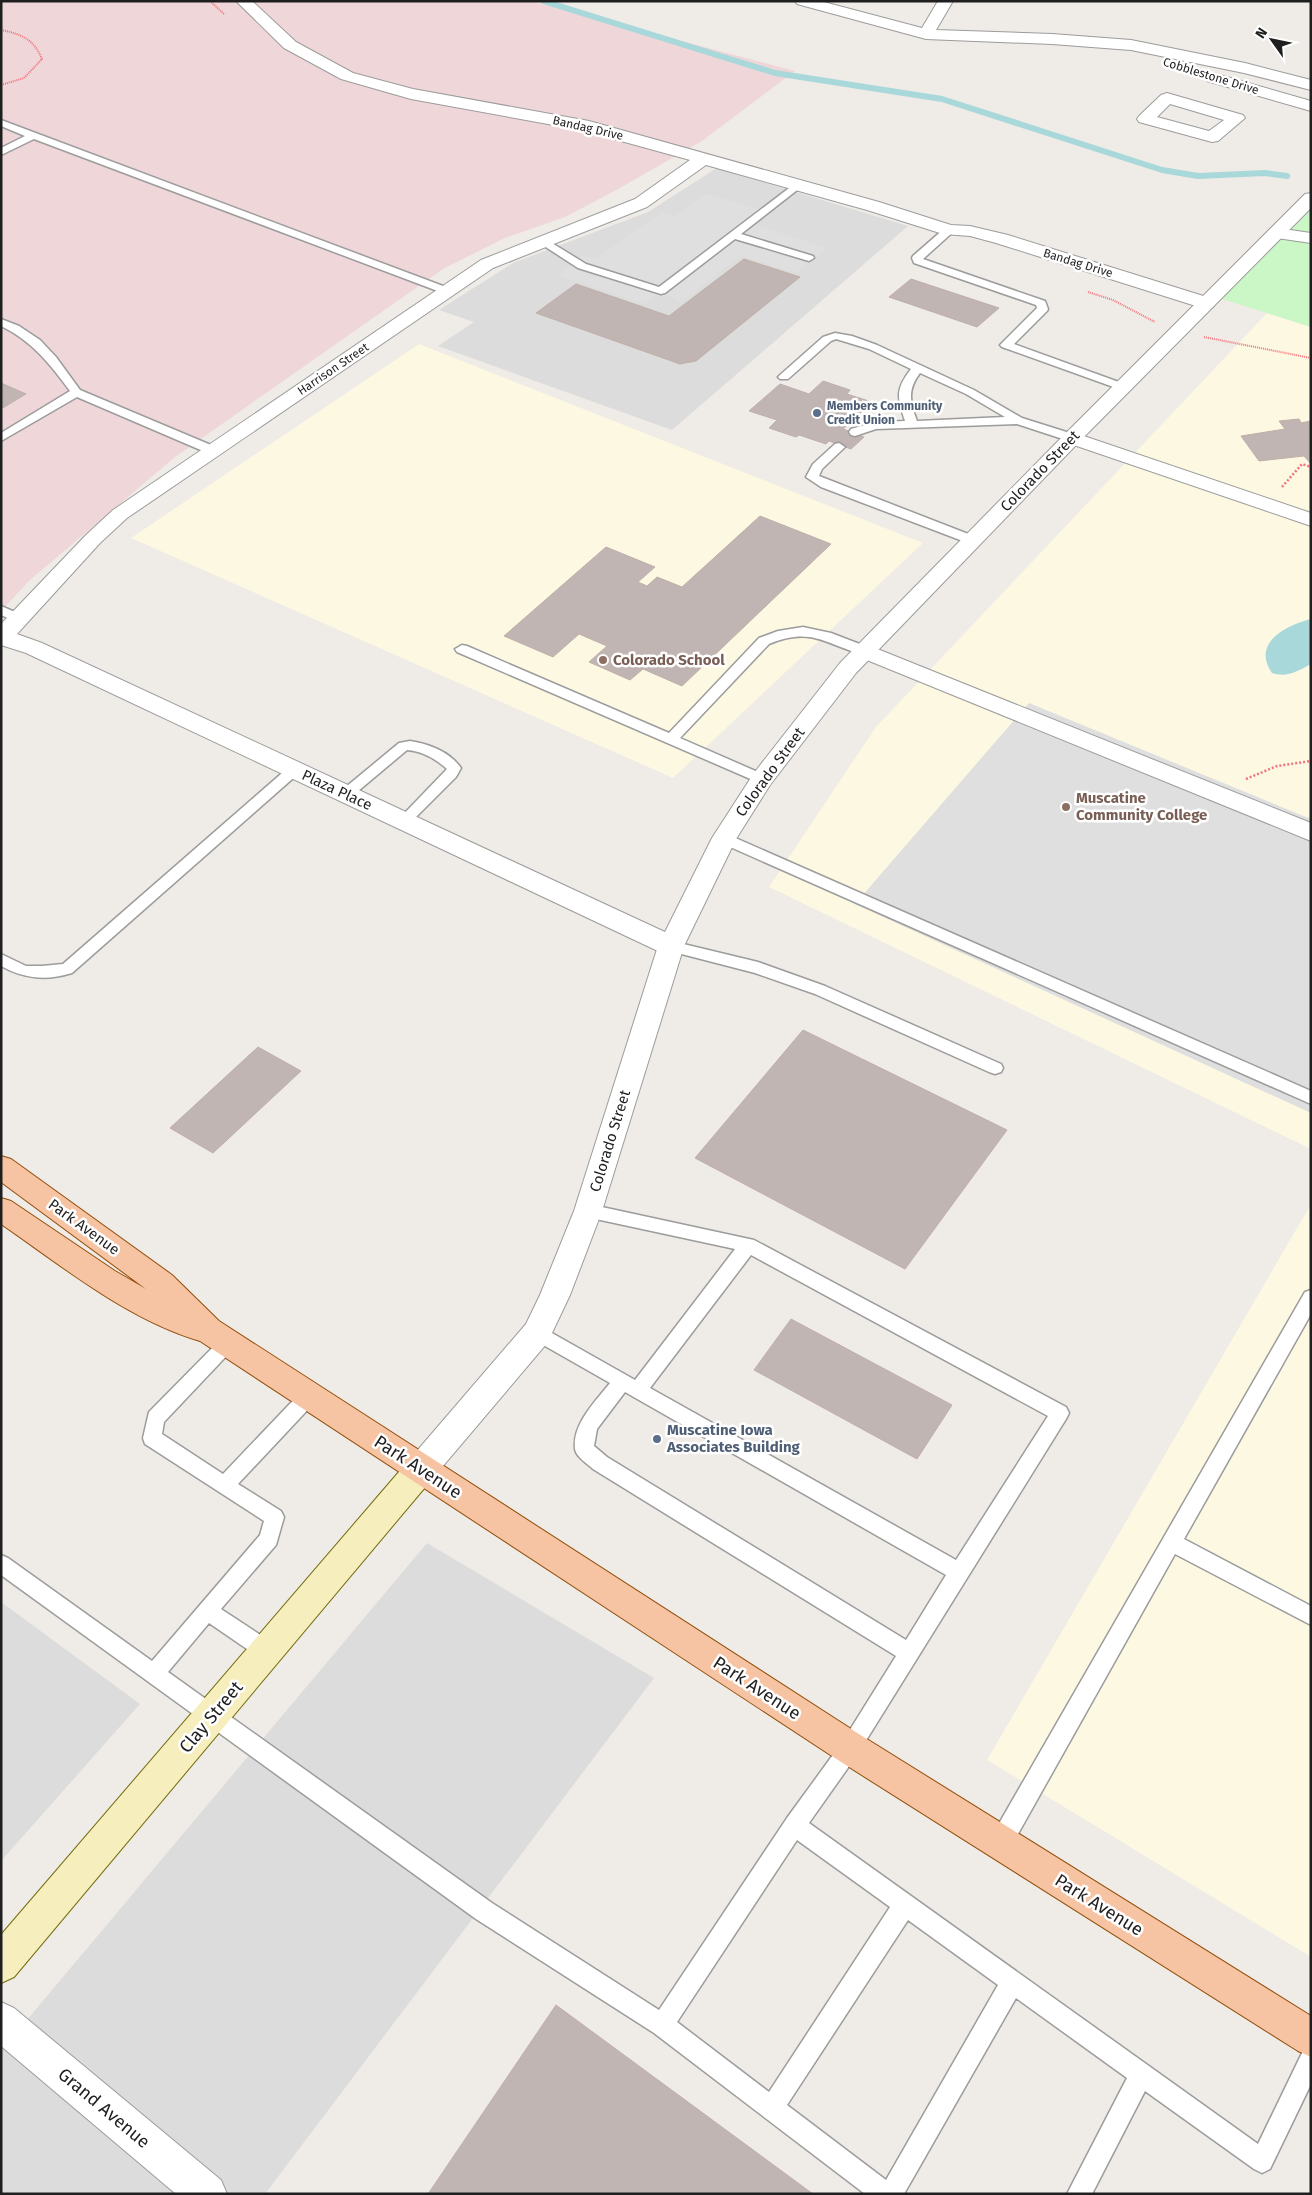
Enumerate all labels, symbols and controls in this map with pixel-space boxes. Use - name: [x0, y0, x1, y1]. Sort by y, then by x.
- north arrow: [1247, 15, 1297, 65]
- text: N: [1252, 25, 1271, 42]
- street label: Cobblestone Drive: [1161, 55, 1261, 97]
- street label: Bandag Drive: [551, 113, 625, 143]
- street label: Bandag Drive: [1042, 246, 1114, 280]
- street label: Harrison Street: [295, 340, 372, 398]
- place label: Members Community Credit Union: [827, 399, 943, 427]
- marker: Members Community Credit Union: [811, 407, 823, 419]
- street label: Colorado Street: [997, 426, 1084, 515]
- place label: Colorado School: [613, 651, 725, 669]
- marker: Colorado School: [597, 654, 609, 666]
- street label: Colorado Street: [732, 723, 809, 820]
- street label: Plaza Place: [299, 766, 375, 814]
- place label: Muscatine Community College: [1076, 789, 1207, 824]
- marker: Muscatine Community College: [1060, 801, 1072, 813]
- street label: Colorado Street: [586, 1087, 634, 1194]
- street label: Park Avenue: [45, 1195, 123, 1259]
- place label: Muscatine Iowa Associates Building: [666, 1421, 801, 1456]
- street label: Park Avenue: [370, 1431, 466, 1503]
- marker: Muscatine Iowa Associates Building: [651, 1433, 663, 1445]
- street label: Park Avenue: [709, 1652, 805, 1724]
- street label: Clay Street: [175, 1676, 248, 1757]
- street label: Park Avenue: [1051, 1869, 1147, 1941]
- street label: Grand Avenue: [54, 2063, 154, 2153]

